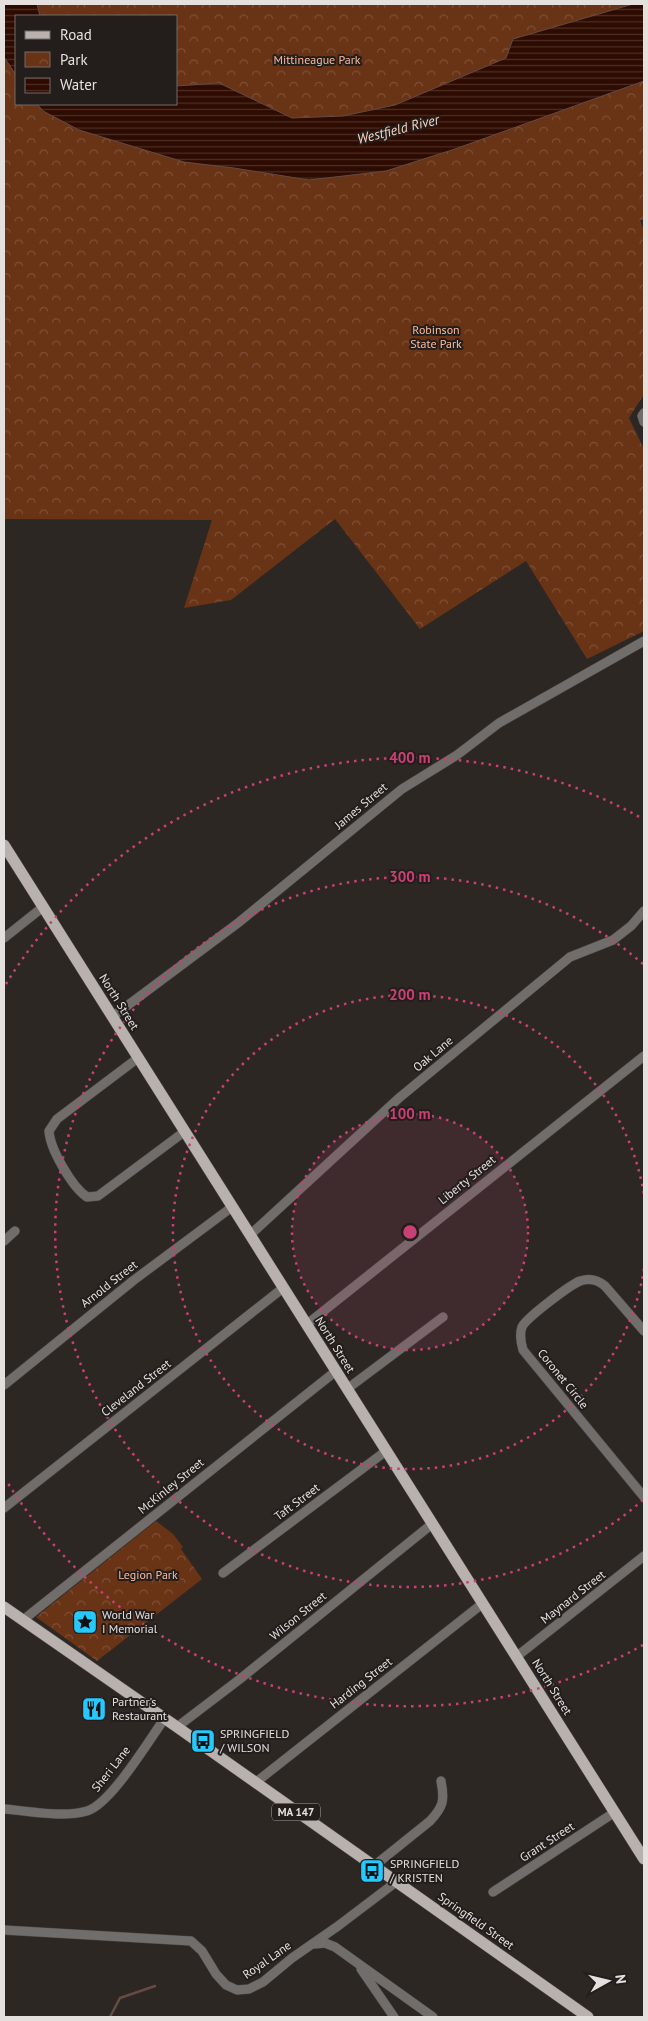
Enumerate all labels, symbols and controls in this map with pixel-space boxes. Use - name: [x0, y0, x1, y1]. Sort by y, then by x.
- legend: [15, 15, 178, 105]
- text: Road: [60, 25, 92, 44]
- text: Park: [60, 50, 88, 69]
- park label: Mittineague Park: [274, 52, 361, 67]
- text: Water: [60, 75, 97, 94]
- water label: Westfield River: [355, 110, 442, 148]
- park label: Robinson State Park: [410, 322, 462, 351]
- text: 400 m: [389, 748, 431, 767]
- street label: James Street: [331, 779, 390, 833]
- text: 300 m: [389, 867, 431, 886]
- street label: North Street: [96, 971, 143, 1033]
- text: 200 m: [389, 985, 431, 1004]
- street label: Oak Lane: [410, 1033, 456, 1075]
- text: 100 m: [389, 1104, 431, 1123]
- street label: Liberty Street: [435, 1152, 498, 1207]
- centre of rings: [401, 1223, 419, 1241]
- street label: Arnold Street: [77, 1257, 140, 1310]
- street label: North Street: [312, 1314, 359, 1376]
- street label: Coronet Circle: [535, 1346, 592, 1412]
- street label: Cleveland Street: [98, 1356, 174, 1419]
- street label: McKinley Street: [135, 1454, 207, 1517]
- street label: Taft Street: [271, 1480, 322, 1524]
- park label: Legion Park: [118, 1567, 178, 1582]
- street label: Maynard Street: [537, 1567, 608, 1627]
- street label: Wilson Street: [266, 1588, 329, 1643]
- place label: World War I Memorial: [102, 1607, 158, 1636]
- place icon: World War I Memorial: [72, 1609, 98, 1635]
- street label: Harding Street: [327, 1654, 395, 1711]
- street label: North Street: [529, 1656, 576, 1718]
- place label: Partner's Restaurant: [112, 1694, 167, 1723]
- restaurant icon: Partner's Restaurant: [81, 1696, 107, 1722]
- place label: SPRINGFIELD / WILSON: [219, 1726, 289, 1755]
- bus stop icon: SPRINGFIELD / WILSON: [190, 1728, 216, 1754]
- street label: Sheri Lane: [88, 1743, 133, 1795]
- road number: MA 147: [272, 1804, 320, 1820]
- street label: Grant Street: [517, 1818, 577, 1865]
- place label: SPRINGFIELD / KRISTEN: [389, 1856, 459, 1885]
- bus stop icon: SPRINGFIELD / KRISTEN: [359, 1858, 385, 1884]
- street label: Springfield Street: [435, 1889, 517, 1952]
- street label: Royal Lane: [240, 1937, 294, 1982]
- north arrow: [583, 1956, 633, 2006]
- text: N: [611, 1973, 630, 1985]

